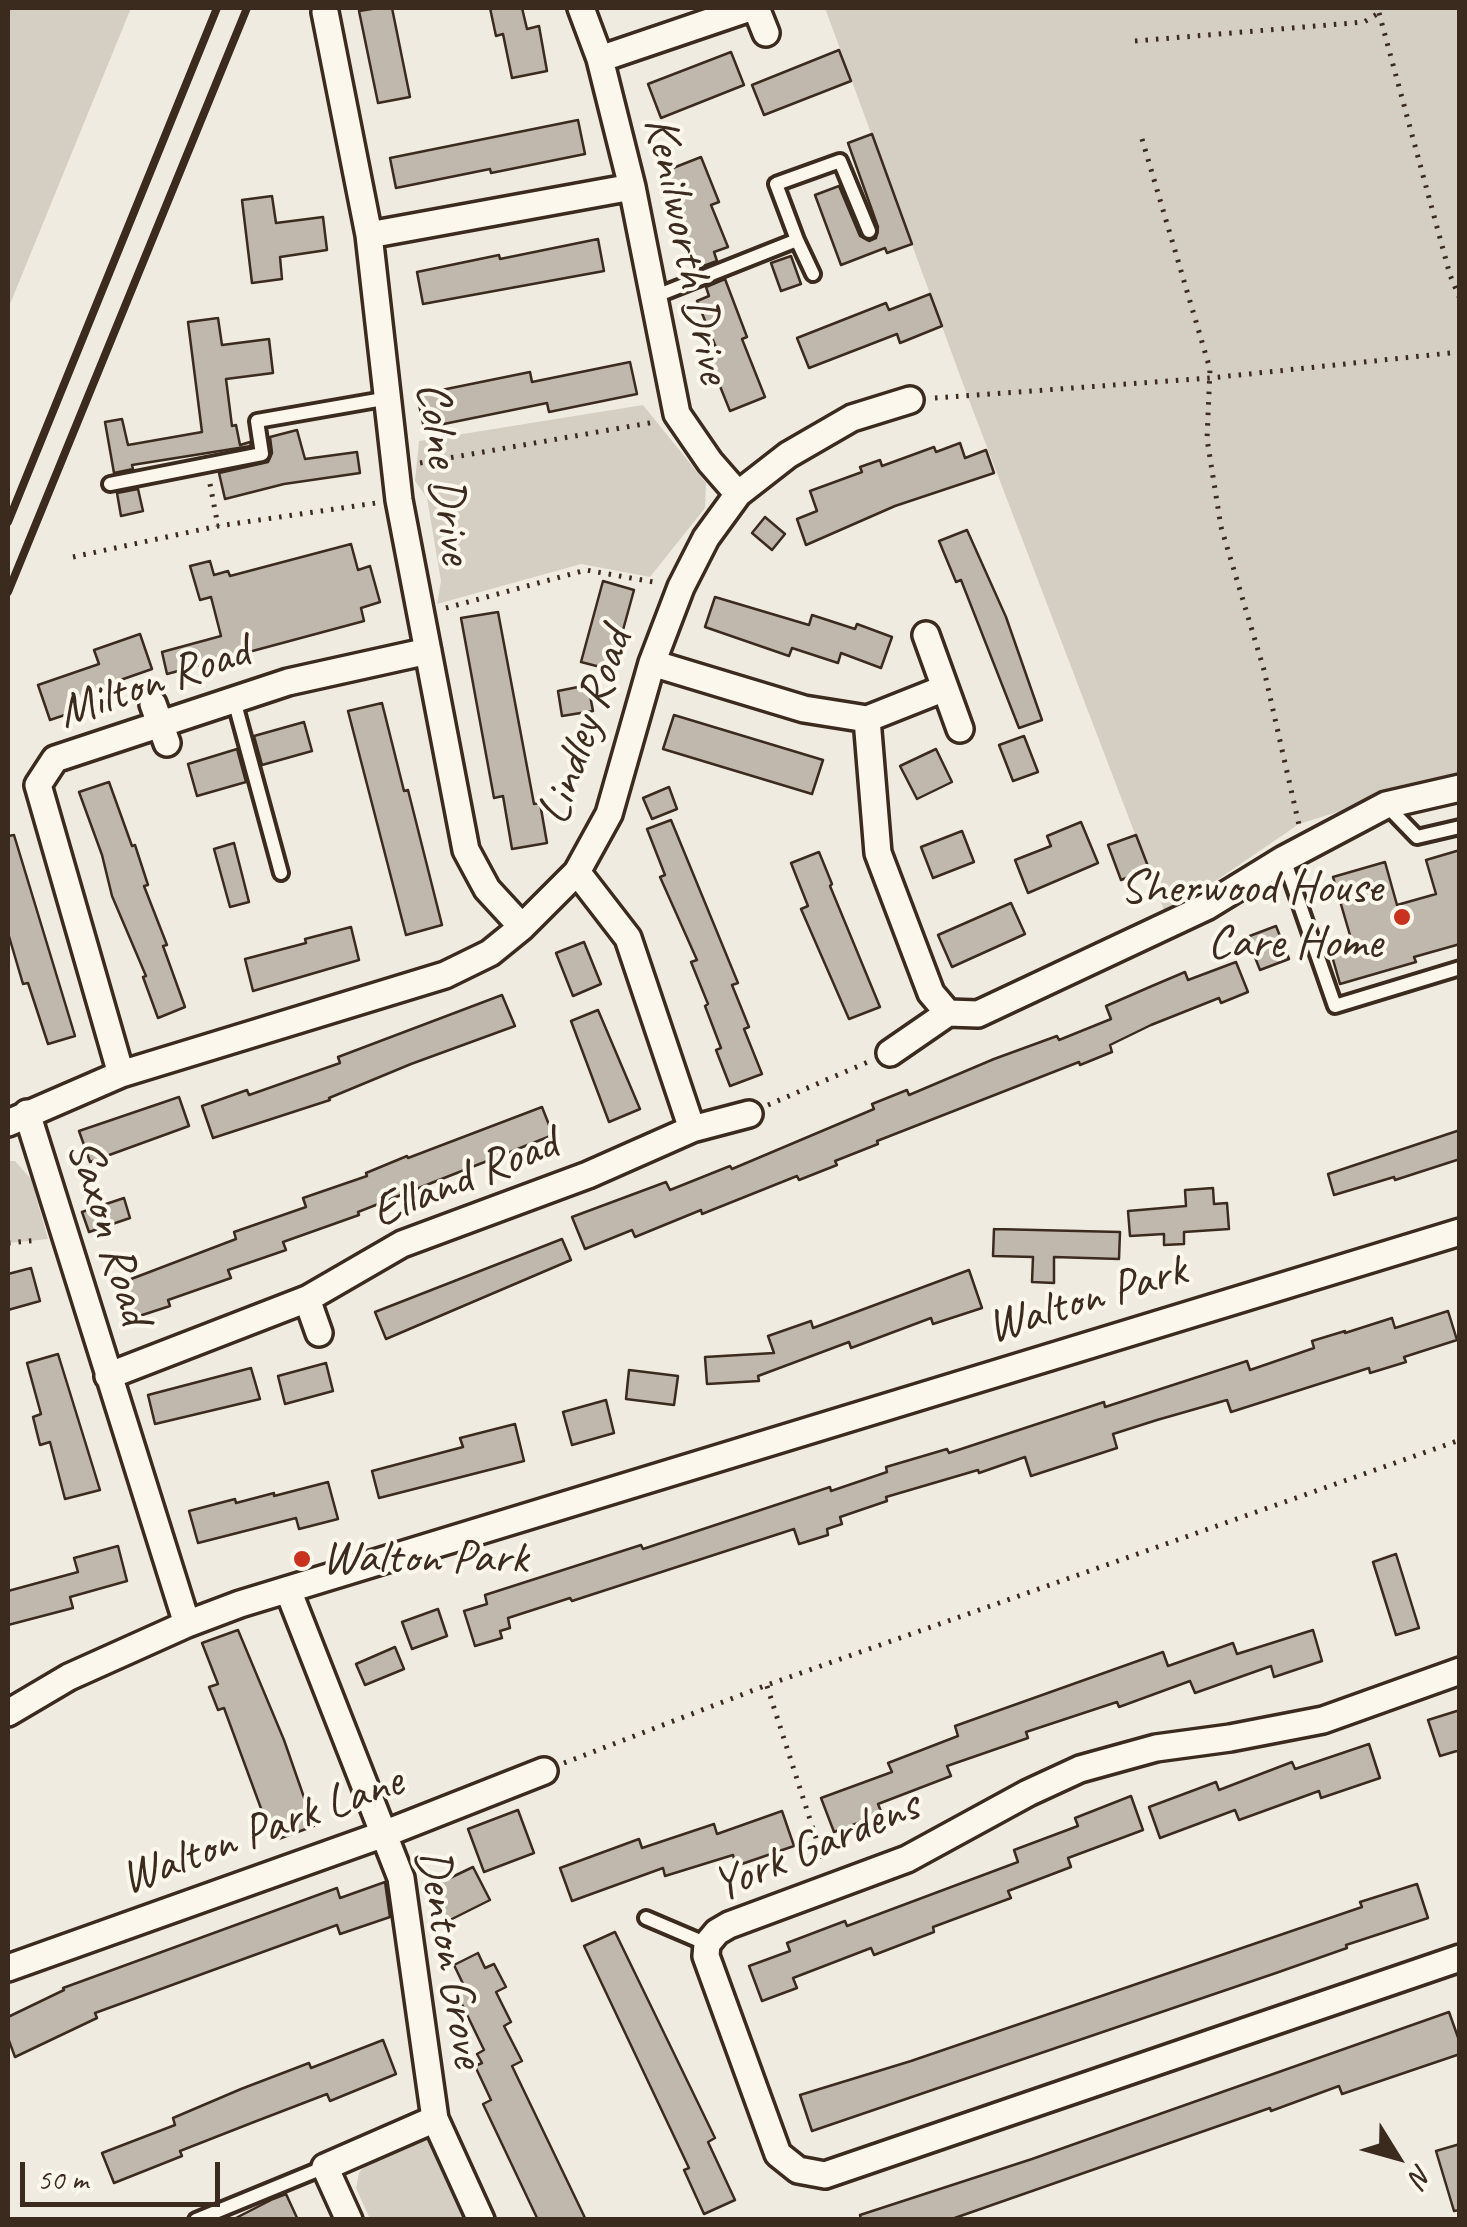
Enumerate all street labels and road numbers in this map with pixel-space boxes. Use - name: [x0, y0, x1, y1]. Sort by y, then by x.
- street label: Kenilworth Drive: [630, 112, 742, 388]
- street label: Colne Drive: [402, 379, 484, 567]
- street label: Lindley Road: [526, 622, 646, 832]
- street label: Milton Road: [51, 623, 257, 743]
- street label: Elland Road: [364, 1116, 566, 1242]
- street label: Saxon Road: [53, 1132, 163, 1332]
- street label: Walton Park: [980, 1242, 1194, 1358]
- street label: Walton Park Lane: [113, 1753, 411, 1909]
- street label: York Gardens: [704, 1778, 928, 1916]
- street label: Denton Grove: [401, 1844, 497, 2072]

